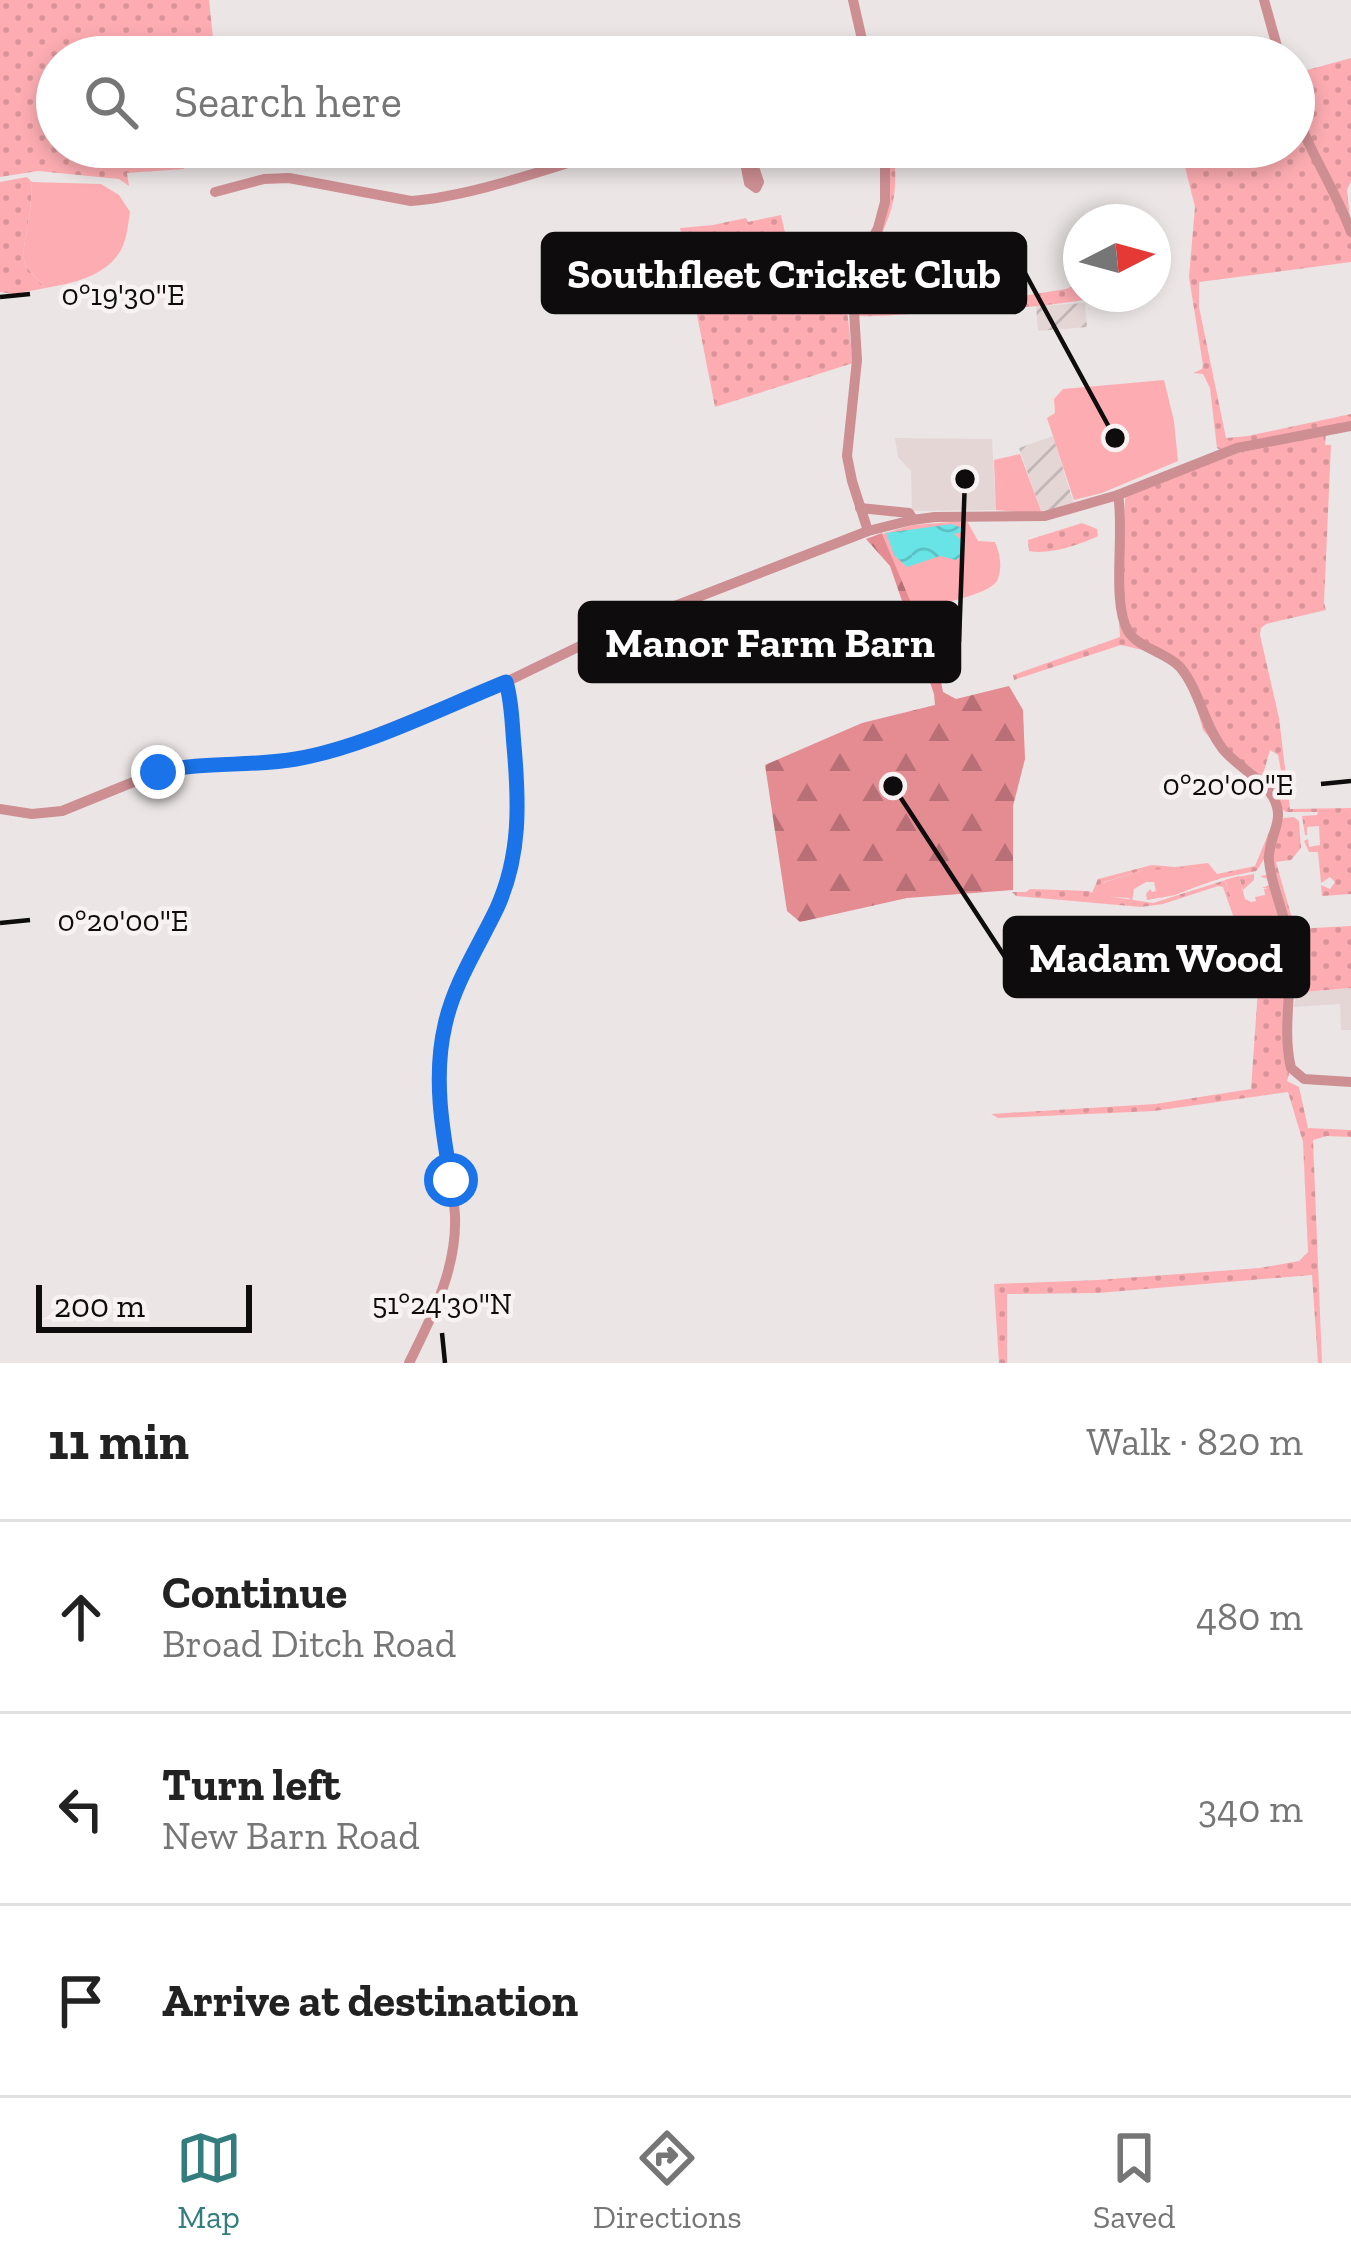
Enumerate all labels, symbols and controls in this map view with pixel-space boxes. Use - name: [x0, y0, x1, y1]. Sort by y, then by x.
- search box: [36, 36, 1315, 168]
- icon: search: [78, 69, 144, 135]
- text: Search here: [174, 75, 402, 129]
- north arrow: [1063, 204, 1171, 312]
- callout: Southfleet Cricket Club: [543, 234, 1025, 312]
- text: Southfleet Cricket Club: [567, 248, 1001, 299]
- text: 0°19'30"E: [61, 277, 185, 313]
- callout: Manor Farm Barn: [580, 603, 959, 681]
- text: Manor Farm Barn: [605, 617, 935, 668]
- route end: [131, 745, 185, 799]
- text: 0°20'00"E: [1163, 767, 1293, 803]
- text: 0°20'00"E: [58, 903, 188, 939]
- callout: Madam Wood: [1005, 918, 1308, 996]
- text: Madam Wood: [1029, 932, 1283, 983]
- route start: [424, 1153, 478, 1207]
- scale bar: [36, 1279, 252, 1332]
- text: 200 m: [54, 1286, 145, 1325]
- text: 51°24'30"N: [372, 1286, 512, 1322]
- text: 11 min: [48, 1411, 189, 1472]
- text: Walk · 820 m: [1087, 1418, 1303, 1465]
- text: Continue: [162, 1566, 347, 1620]
- icon: ahead: [48, 1584, 114, 1650]
- text: 480 m: [1196, 1593, 1303, 1640]
- text: Broad Ditch Road: [162, 1620, 456, 1667]
- text: Turn left: [162, 1758, 340, 1812]
- icon: left: [48, 1776, 114, 1842]
- text: 340 m: [1198, 1785, 1303, 1832]
- text: New Barn Road: [162, 1812, 420, 1859]
- icon: arrive: [48, 1968, 114, 2034]
- text: Arrive at destination: [162, 1974, 578, 2028]
- tab: Map: [176, 2125, 242, 2236]
- tab: Directions: [593, 2125, 742, 2236]
- tab: Saved: [1093, 2125, 1175, 2236]

